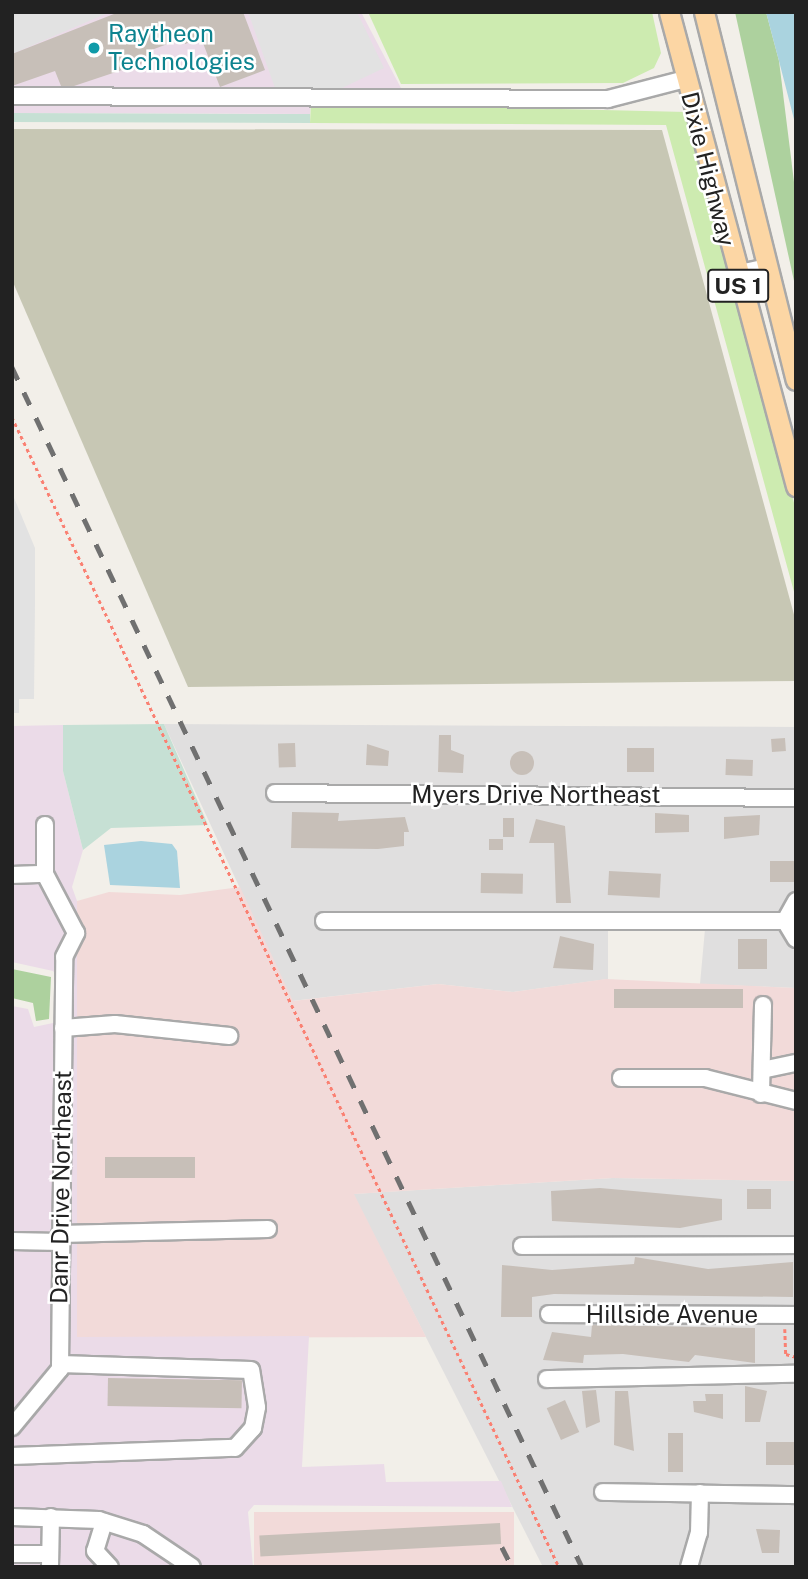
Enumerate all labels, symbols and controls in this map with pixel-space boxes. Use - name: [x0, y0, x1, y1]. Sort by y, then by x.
- place label: Raytheon Technologies: [108, 20, 255, 76]
- marker: Raytheon Technologies: [86, 40, 102, 56]
- street label: Dixie Highway: [675, 89, 741, 249]
- road number: US 1: [706, 266, 770, 306]
- street label: Myers Drive Northeast: [411, 781, 661, 809]
- street label: Danr Drive Northeast: [45, 1070, 77, 1304]
- street label: Hillside Avenue: [586, 1301, 758, 1329]

